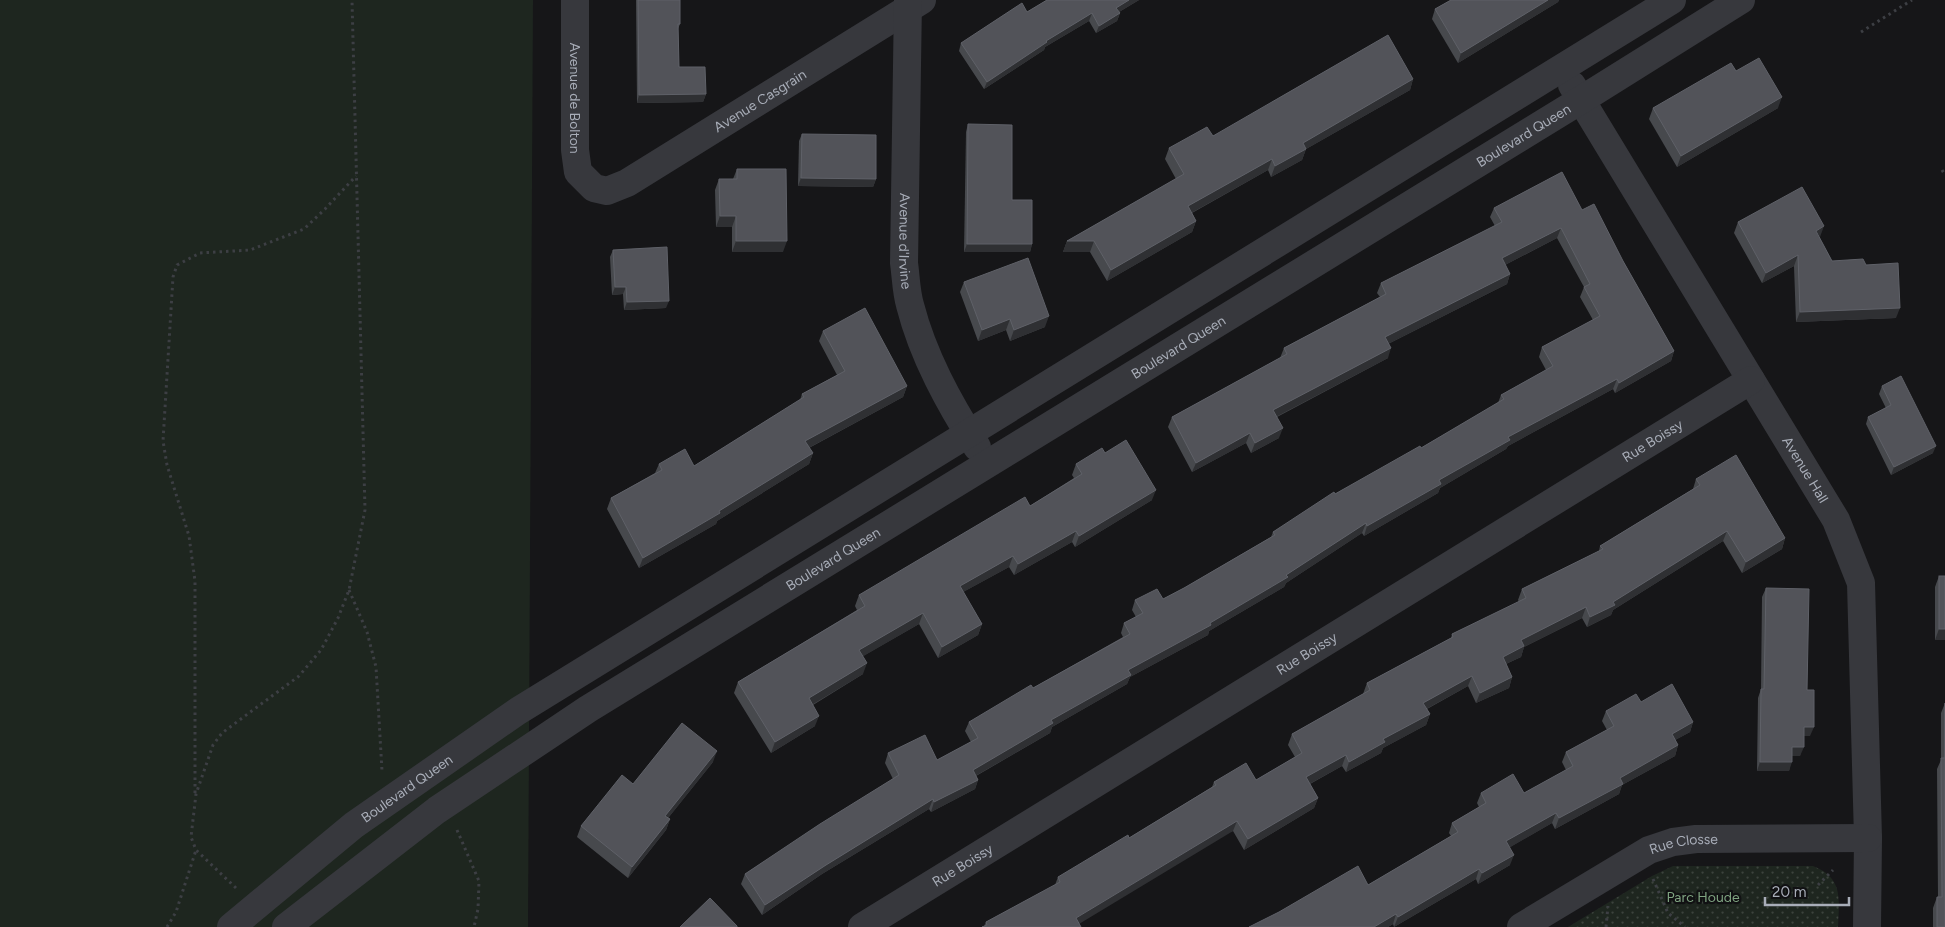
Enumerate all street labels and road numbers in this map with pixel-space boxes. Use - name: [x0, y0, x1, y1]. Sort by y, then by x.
- street label: Avenue de Bolton: [567, 42, 584, 154]
- street label: Avenue Casgrain: [710, 65, 809, 136]
- street label: Boulevard Queen: [1473, 100, 1574, 171]
- street label: Avenue d'Irvine: [895, 193, 915, 290]
- street label: Boulevard Queen: [1128, 312, 1229, 382]
- street label: Rue Boissy: [1619, 415, 1686, 466]
- street label: Avenue Hall: [1779, 433, 1832, 506]
- street label: Boulevard Queen: [783, 523, 883, 594]
- street label: Rue Boissy: [1273, 628, 1341, 679]
- street label: Boulevard Queen: [358, 751, 456, 826]
- street label: Rue Closse: [1647, 830, 1718, 858]
- street label: Rue Boissy: [929, 840, 996, 890]

